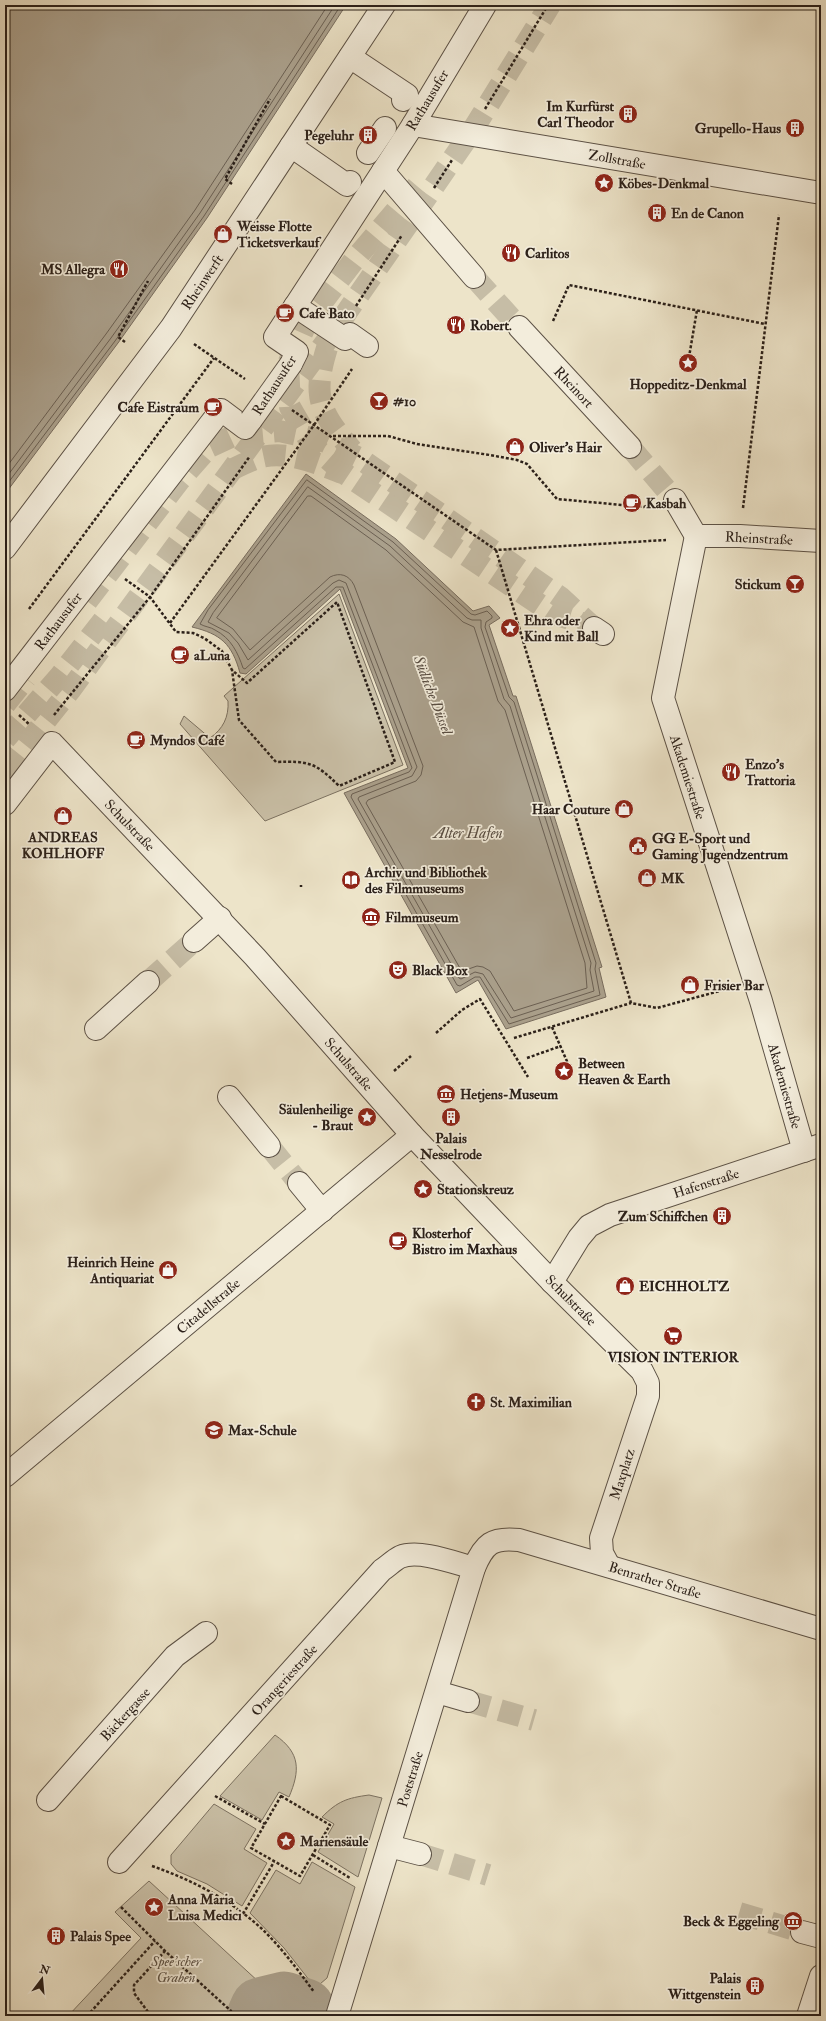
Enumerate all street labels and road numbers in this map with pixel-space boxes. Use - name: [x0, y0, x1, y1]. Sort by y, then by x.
- street label: Rathausufer: [403, 66, 453, 134]
- street label: Zollstraße: [587, 146, 647, 173]
- street label: Rheinwerft: [178, 251, 227, 313]
- street label: Rathausufer: [249, 351, 301, 419]
- street label: Rheinort: [550, 363, 597, 412]
- street label: Rheinstraße: [725, 528, 793, 549]
- street label: Rathausufer: [31, 588, 86, 654]
- street label: Akademiestraße: [666, 732, 709, 822]
- street label: Schulstraße: [101, 796, 159, 855]
- street label: Schulstraße: [321, 1034, 377, 1095]
- street label: Akademiestraße: [764, 1041, 805, 1131]
- street label: Hafenstraße: [671, 1165, 741, 1202]
- street label: Schulstraße: [542, 1271, 600, 1330]
- street label: Citadellstraße: [173, 1275, 244, 1338]
- street label: Maxplatz: [606, 1446, 640, 1502]
- street label: Benrather Straße: [607, 1558, 703, 1603]
- street label: Orangeriestraße: [248, 1641, 321, 1720]
- street label: Bäckergasse: [97, 1684, 154, 1745]
- street label: Poststraße: [394, 1749, 427, 1809]

